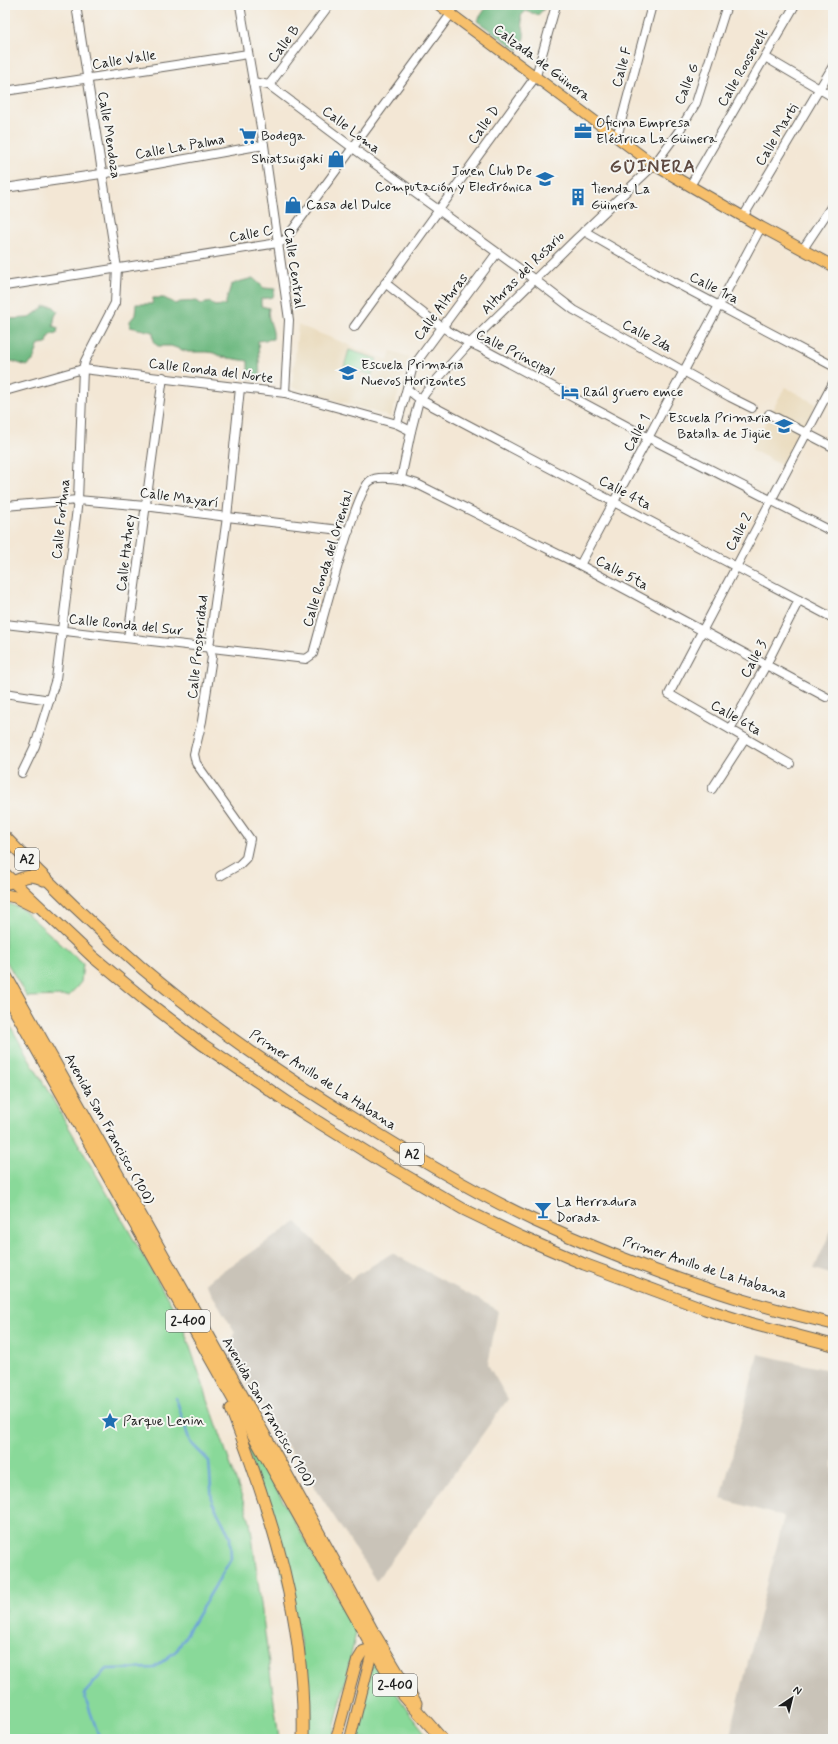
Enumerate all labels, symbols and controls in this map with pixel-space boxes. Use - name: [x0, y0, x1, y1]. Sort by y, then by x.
- street label: Calzada de Güinera: [490, 20, 595, 106]
- street label: Calle B: [264, 21, 304, 66]
- street label: Calle Roosevelt: [714, 26, 772, 110]
- street label: Calle F: [608, 45, 636, 89]
- street label: Calle Valle: [91, 46, 157, 74]
- street label: Calle G: [671, 61, 703, 107]
- street label: Calle Mendoza: [93, 90, 125, 180]
- street label: Calle Marti: [751, 101, 803, 169]
- street label: Calle Loma: [318, 102, 384, 158]
- street label: Calle D: [464, 102, 504, 148]
- place label: Oficina Empresa Eléctrica La Güinera: [596, 114, 717, 148]
- office icon: Oficina Empresa Eléctrica La Güinera: [573, 121, 593, 141]
- supermarket icon: Bodega: [238, 126, 258, 146]
- place label: Bodega: [261, 127, 305, 146]
- street label: Calle La Palma: [134, 130, 226, 164]
- shop icon: Shiatsuigaki: [326, 149, 346, 169]
- place label: Shiatsuigaki: [251, 150, 323, 170]
- district label: GÜINERA: [610, 155, 696, 179]
- place label: Joven Club De Computación y Electrónica: [375, 162, 532, 196]
- school or university icon: Joven Club De Computación y Electrónica: [535, 169, 555, 189]
- place label: Tienda La Güinera: [591, 180, 650, 214]
- building icon: Tienda La Güinera: [568, 187, 588, 207]
- shop icon: Casa del Dulce: [283, 195, 303, 215]
- place label: Casa del Dulce: [306, 196, 391, 214]
- street label: Calle C: [228, 221, 274, 247]
- street label: Calle Central: [279, 226, 309, 310]
- street label: Alturas del Rosario: [477, 227, 569, 319]
- street label: Calle 1ra: [686, 268, 742, 308]
- street label: Calle Alturas: [410, 270, 472, 344]
- street label: Calle 2da: [619, 315, 675, 357]
- street label: Calle Principal: [473, 325, 558, 381]
- street label: Calle Ronda del Norte: [148, 354, 275, 388]
- place label: Escuela Primaria Nuevos Horizontes: [361, 356, 466, 390]
- school or university icon: Escuela Primaria Nuevos Horizontes: [338, 363, 358, 383]
- hotel icon: Raúl gruero emce: [560, 382, 580, 402]
- place label: Raúl gruero emce: [583, 383, 683, 403]
- place label: Escuela Primaria Batalla de Jigüe: [668, 409, 771, 443]
- street label: Calle 1: [620, 411, 654, 455]
- school or university icon: Escuela Primaria Batalla de Jigüe: [774, 416, 794, 436]
- street label: Calle 4ta: [596, 472, 654, 514]
- street label: Calle Fortuna: [48, 478, 74, 560]
- street label: Calle Mayarí: [138, 484, 220, 512]
- street label: Calle Ronda del Oriental: [299, 489, 357, 629]
- street label: Calle 2: [721, 510, 757, 554]
- street label: Calle Hatuey: [112, 513, 140, 593]
- street label: Calle 5ta: [592, 552, 652, 594]
- street label: Calle Prosperidad: [184, 594, 212, 700]
- street label: Calle Ronda del Sur: [68, 610, 184, 640]
- street label: Calle 3: [737, 637, 771, 681]
- street label: Calle 6ta: [707, 696, 765, 740]
- road number: A2: [15, 848, 39, 870]
- street label: Primer Anillo de La Habana: [246, 1026, 400, 1134]
- street label: Avenida San Francisco (100): [60, 1050, 158, 1208]
- road number: A2: [400, 1143, 424, 1165]
- place label: La Herradura Dorada: [556, 1193, 637, 1227]
- bar icon: La Herradura Dorada: [533, 1200, 553, 1220]
- street label: Primer Anillo de La Habana: [621, 1233, 789, 1303]
- road number: 2-400: [166, 1310, 210, 1332]
- street label: Avenida San Francisco (100): [218, 1334, 318, 1490]
- place icon: Parque Lenin: [100, 1411, 120, 1431]
- place label: Parque Lenin: [123, 1412, 205, 1430]
- road number: 2-400: [373, 1674, 417, 1696]
- north arrow: [772, 1678, 812, 1718]
- text: N: [790, 1683, 804, 1698]

